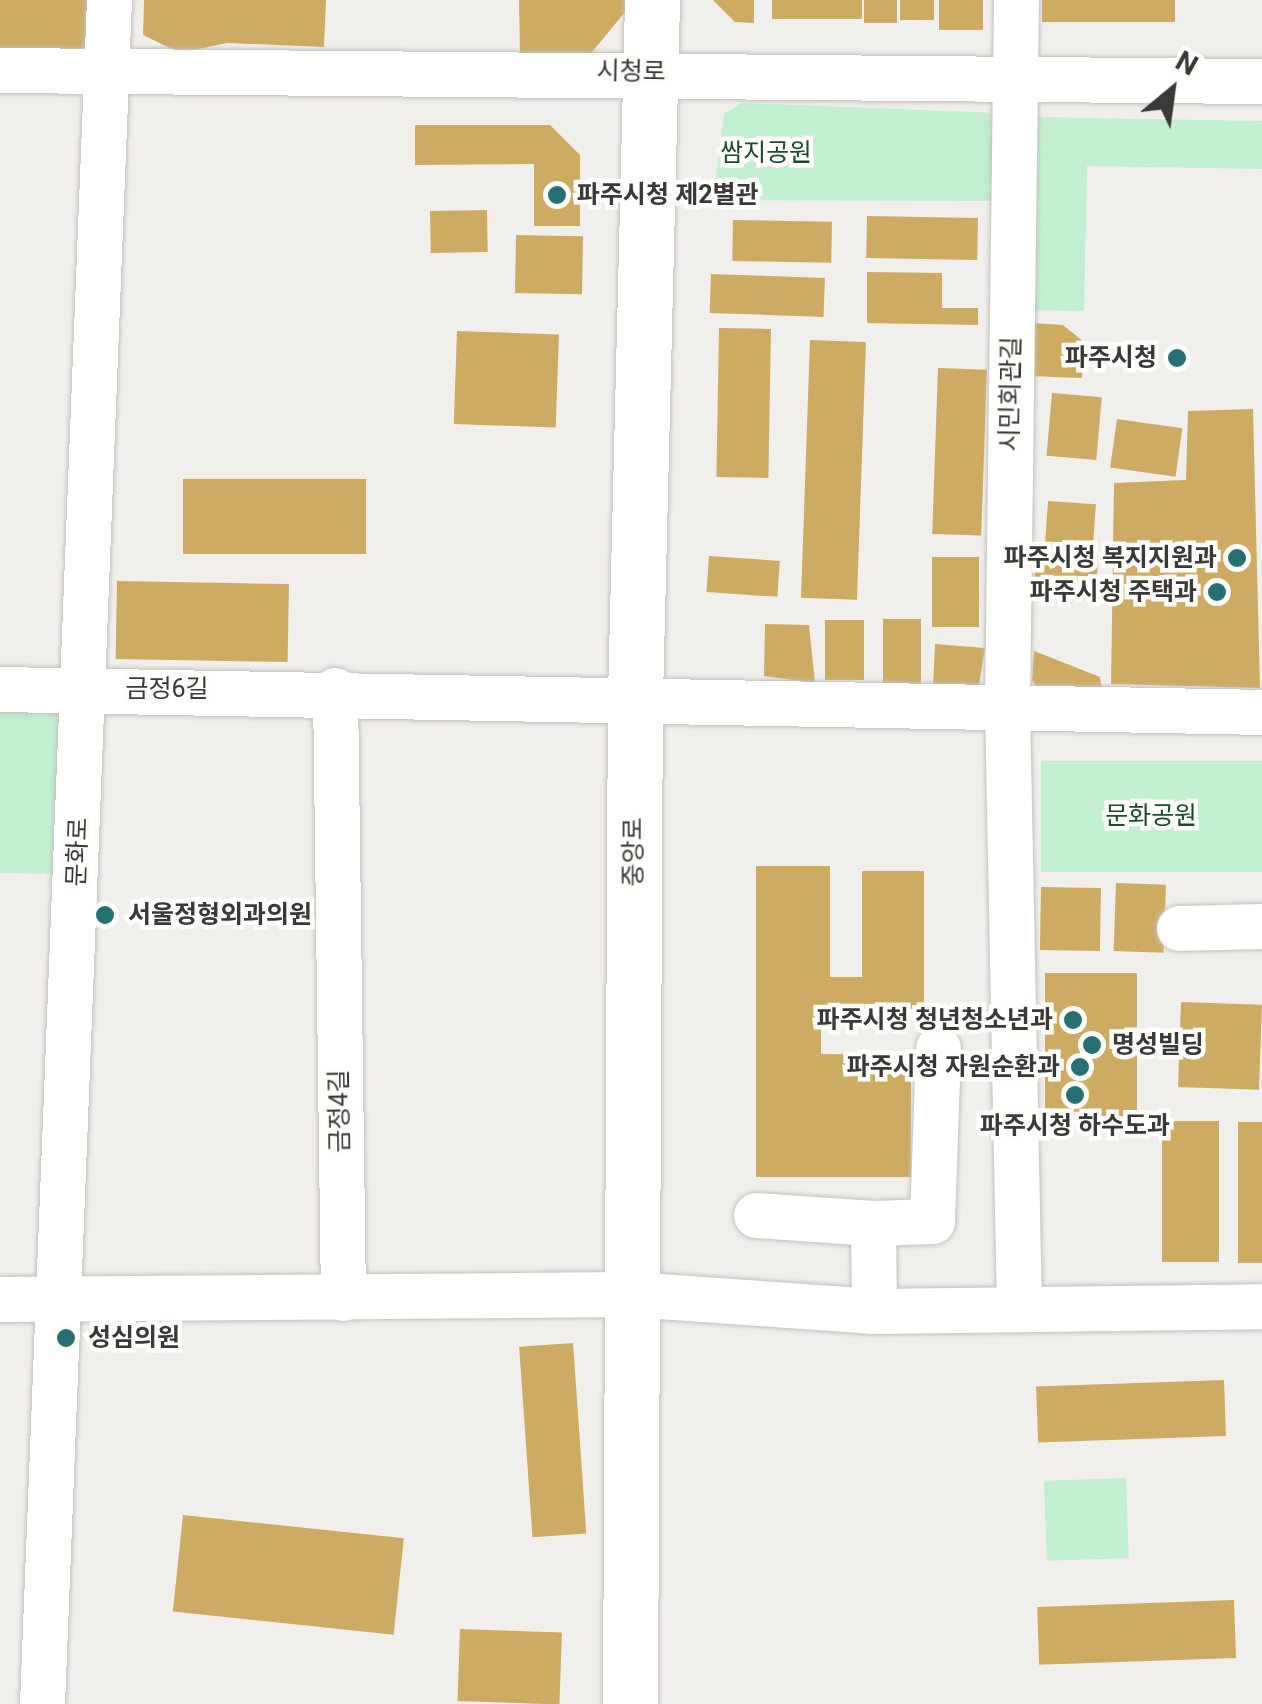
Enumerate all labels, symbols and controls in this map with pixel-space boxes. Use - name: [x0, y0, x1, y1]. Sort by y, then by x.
- north arrow: [1122, 40, 1222, 140]
- text: N: [1170, 44, 1203, 83]
- street label: 시청로: [596, 56, 666, 88]
- park label: 쌈지공원: [720, 138, 812, 168]
- place label: 파주시청 제2별관: [577, 180, 759, 210]
- marker: 파주시청 제2별관: [546, 184, 568, 206]
- street label: 시민회관길: [995, 336, 1027, 452]
- place label: 파주시청: [1065, 343, 1157, 373]
- marker: 파주시청: [1166, 347, 1188, 369]
- place label: 파주시청 복지지원과: [1004, 543, 1217, 573]
- marker: 파주시청 복지지원과: [1226, 547, 1248, 569]
- place label: 파주시청 주택과: [1030, 577, 1197, 607]
- marker: 파주시청 주택과: [1206, 581, 1228, 603]
- street label: 금정6길: [125, 674, 209, 704]
- park label: 문화공원: [1105, 801, 1197, 831]
- street label: 문화로: [62, 817, 94, 887]
- street label: 중앙로: [619, 818, 649, 886]
- place label: 서울정형외과의원: [128, 900, 312, 930]
- marker: 서울정형외과의원: [92, 902, 118, 928]
- place label: 파주시청 청년청소년과: [817, 1005, 1053, 1035]
- marker: 파주시청 청년청소년과: [1062, 1009, 1084, 1031]
- place label: 명성빌딩: [1112, 1030, 1204, 1060]
- marker: 명성빌딩: [1081, 1034, 1103, 1056]
- place label: 파주시청 자원순환과: [847, 1052, 1060, 1082]
- marker: 파주시청 자원순환과: [1069, 1056, 1091, 1078]
- street label: 금정4길: [324, 1069, 356, 1153]
- marker: 파주시청 하수도과: [1064, 1084, 1086, 1106]
- place label: 파주시청 하수도과: [980, 1111, 1170, 1141]
- place label: 성심의원: [88, 1323, 180, 1353]
- marker: 성심의원: [53, 1325, 79, 1351]

